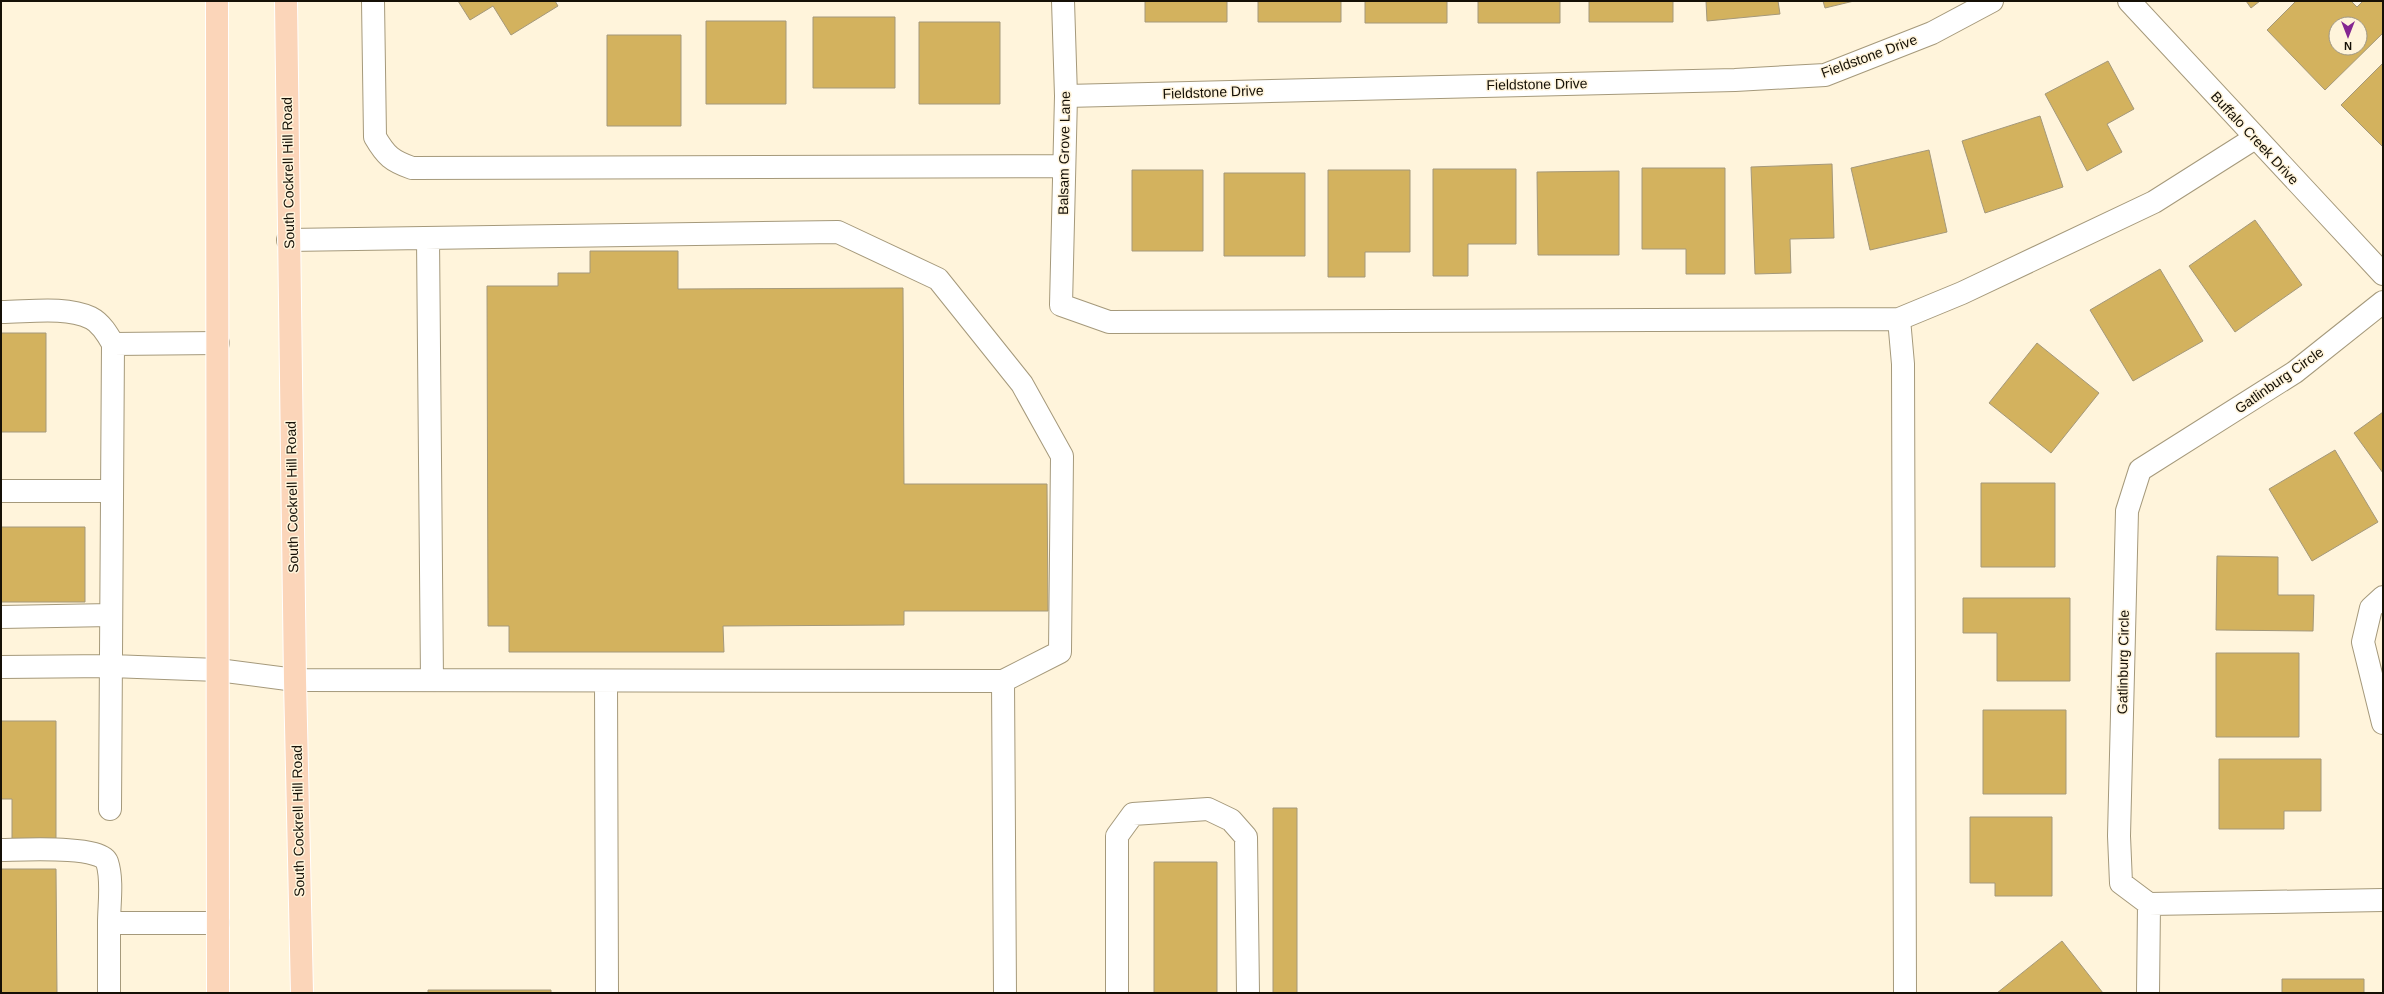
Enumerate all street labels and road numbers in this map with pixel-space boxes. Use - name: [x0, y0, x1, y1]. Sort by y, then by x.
- street label: Fieldstone Drive: [1819, 31, 1919, 81]
- street label: Fieldstone Drive: [1486, 75, 1588, 93]
- street label: Fieldstone Drive: [1162, 82, 1264, 102]
- street label: Buffalo Creek Drive: [2208, 88, 2302, 188]
- street label: Balsam Grove Lane: [1055, 91, 1073, 215]
- street label: South Cockrell Hill Road: [279, 97, 297, 249]
- street label: Gatlinburg Circle: [2232, 343, 2326, 416]
- street label: South Cockrell Hill Road: [283, 421, 301, 573]
- street label: Gatlinburg Circle: [2114, 610, 2132, 714]
- street label: South Cockrell Hill Road: [289, 745, 307, 897]

